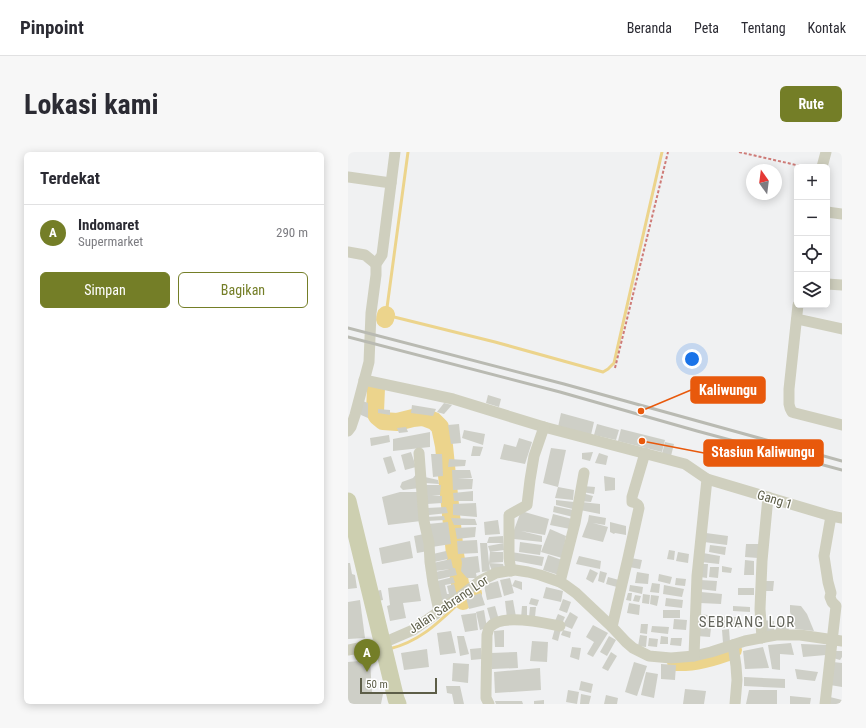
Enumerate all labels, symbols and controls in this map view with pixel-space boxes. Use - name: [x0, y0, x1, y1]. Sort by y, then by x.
- text: Pinpoint: [20, 16, 84, 39]
- text: Beranda: [627, 20, 672, 36]
- text: Peta: [694, 20, 719, 36]
- text: Tentang: [741, 20, 786, 36]
- text: Kontak: [808, 20, 846, 36]
- button: Rute: [780, 86, 842, 122]
- text: Lokasi kami: [24, 88, 159, 121]
- north arrow: [746, 164, 782, 200]
- map controls: [794, 164, 830, 308]
- button: +: [794, 164, 830, 200]
- text: Terdekat: [40, 168, 100, 188]
- button: −: [794, 200, 830, 236]
- text: Indomaret: [78, 216, 139, 234]
- text: A: [49, 225, 57, 240]
- text: 290 m: [276, 225, 308, 240]
- text: Supermarket: [78, 234, 143, 249]
- button: locate: [794, 236, 830, 272]
- button: Simpan: [40, 272, 170, 308]
- button: Bagikan: [178, 272, 308, 308]
- button: layers: [794, 272, 830, 308]
- your location: [682, 349, 702, 369]
- callout: Kaliwungu: [691, 377, 765, 403]
- text: Kaliwungu: [699, 382, 757, 398]
- callout: Stasiun Kaliwungu: [704, 440, 823, 466]
- text: Stasiun Kaliwungu: [711, 444, 815, 460]
- street label: Gang 1: [755, 487, 794, 512]
- street label: Jalan Sabrang Lor: [406, 572, 491, 637]
- district label: SEBRANG LOR: [699, 613, 795, 631]
- pin: A: [354, 639, 380, 672]
- scale bar: [360, 676, 437, 695]
- text: 50 m: [366, 678, 388, 691]

